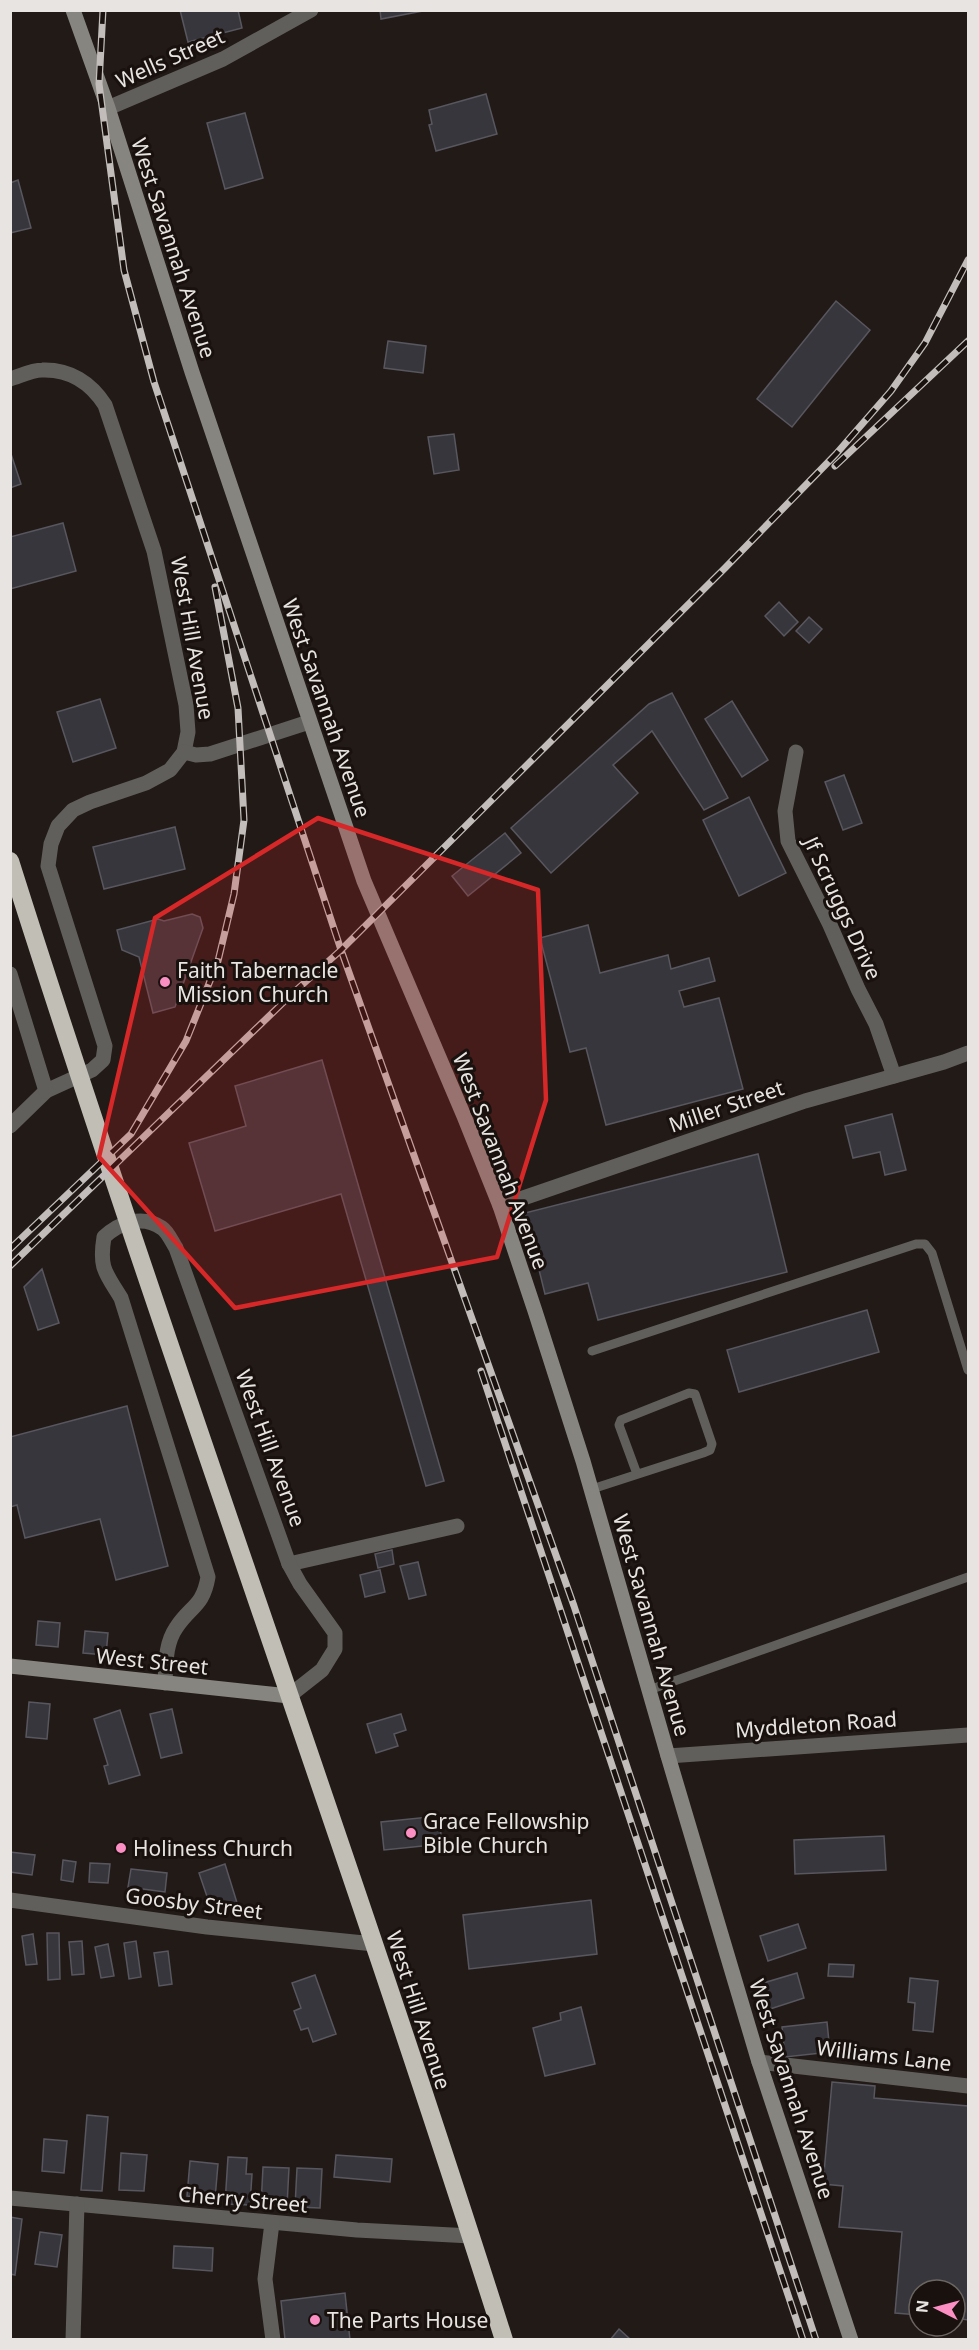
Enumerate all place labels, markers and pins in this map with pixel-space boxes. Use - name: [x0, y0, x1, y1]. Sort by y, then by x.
- place label: Faith Tabernacle Mission Church: [177, 956, 338, 1008]
- marker: Faith Tabernacle Mission Church: [158, 975, 172, 989]
- place label: Grace Fellowship Bible Church: [423, 1807, 589, 1859]
- marker: Grace Fellowship Bible Church: [404, 1826, 418, 1840]
- place label: Holiness Church: [133, 1834, 293, 1862]
- marker: Holiness Church: [114, 1841, 128, 1855]
- place label: The Parts House: [327, 2306, 488, 2334]
- marker: The Parts House: [308, 2313, 322, 2327]

